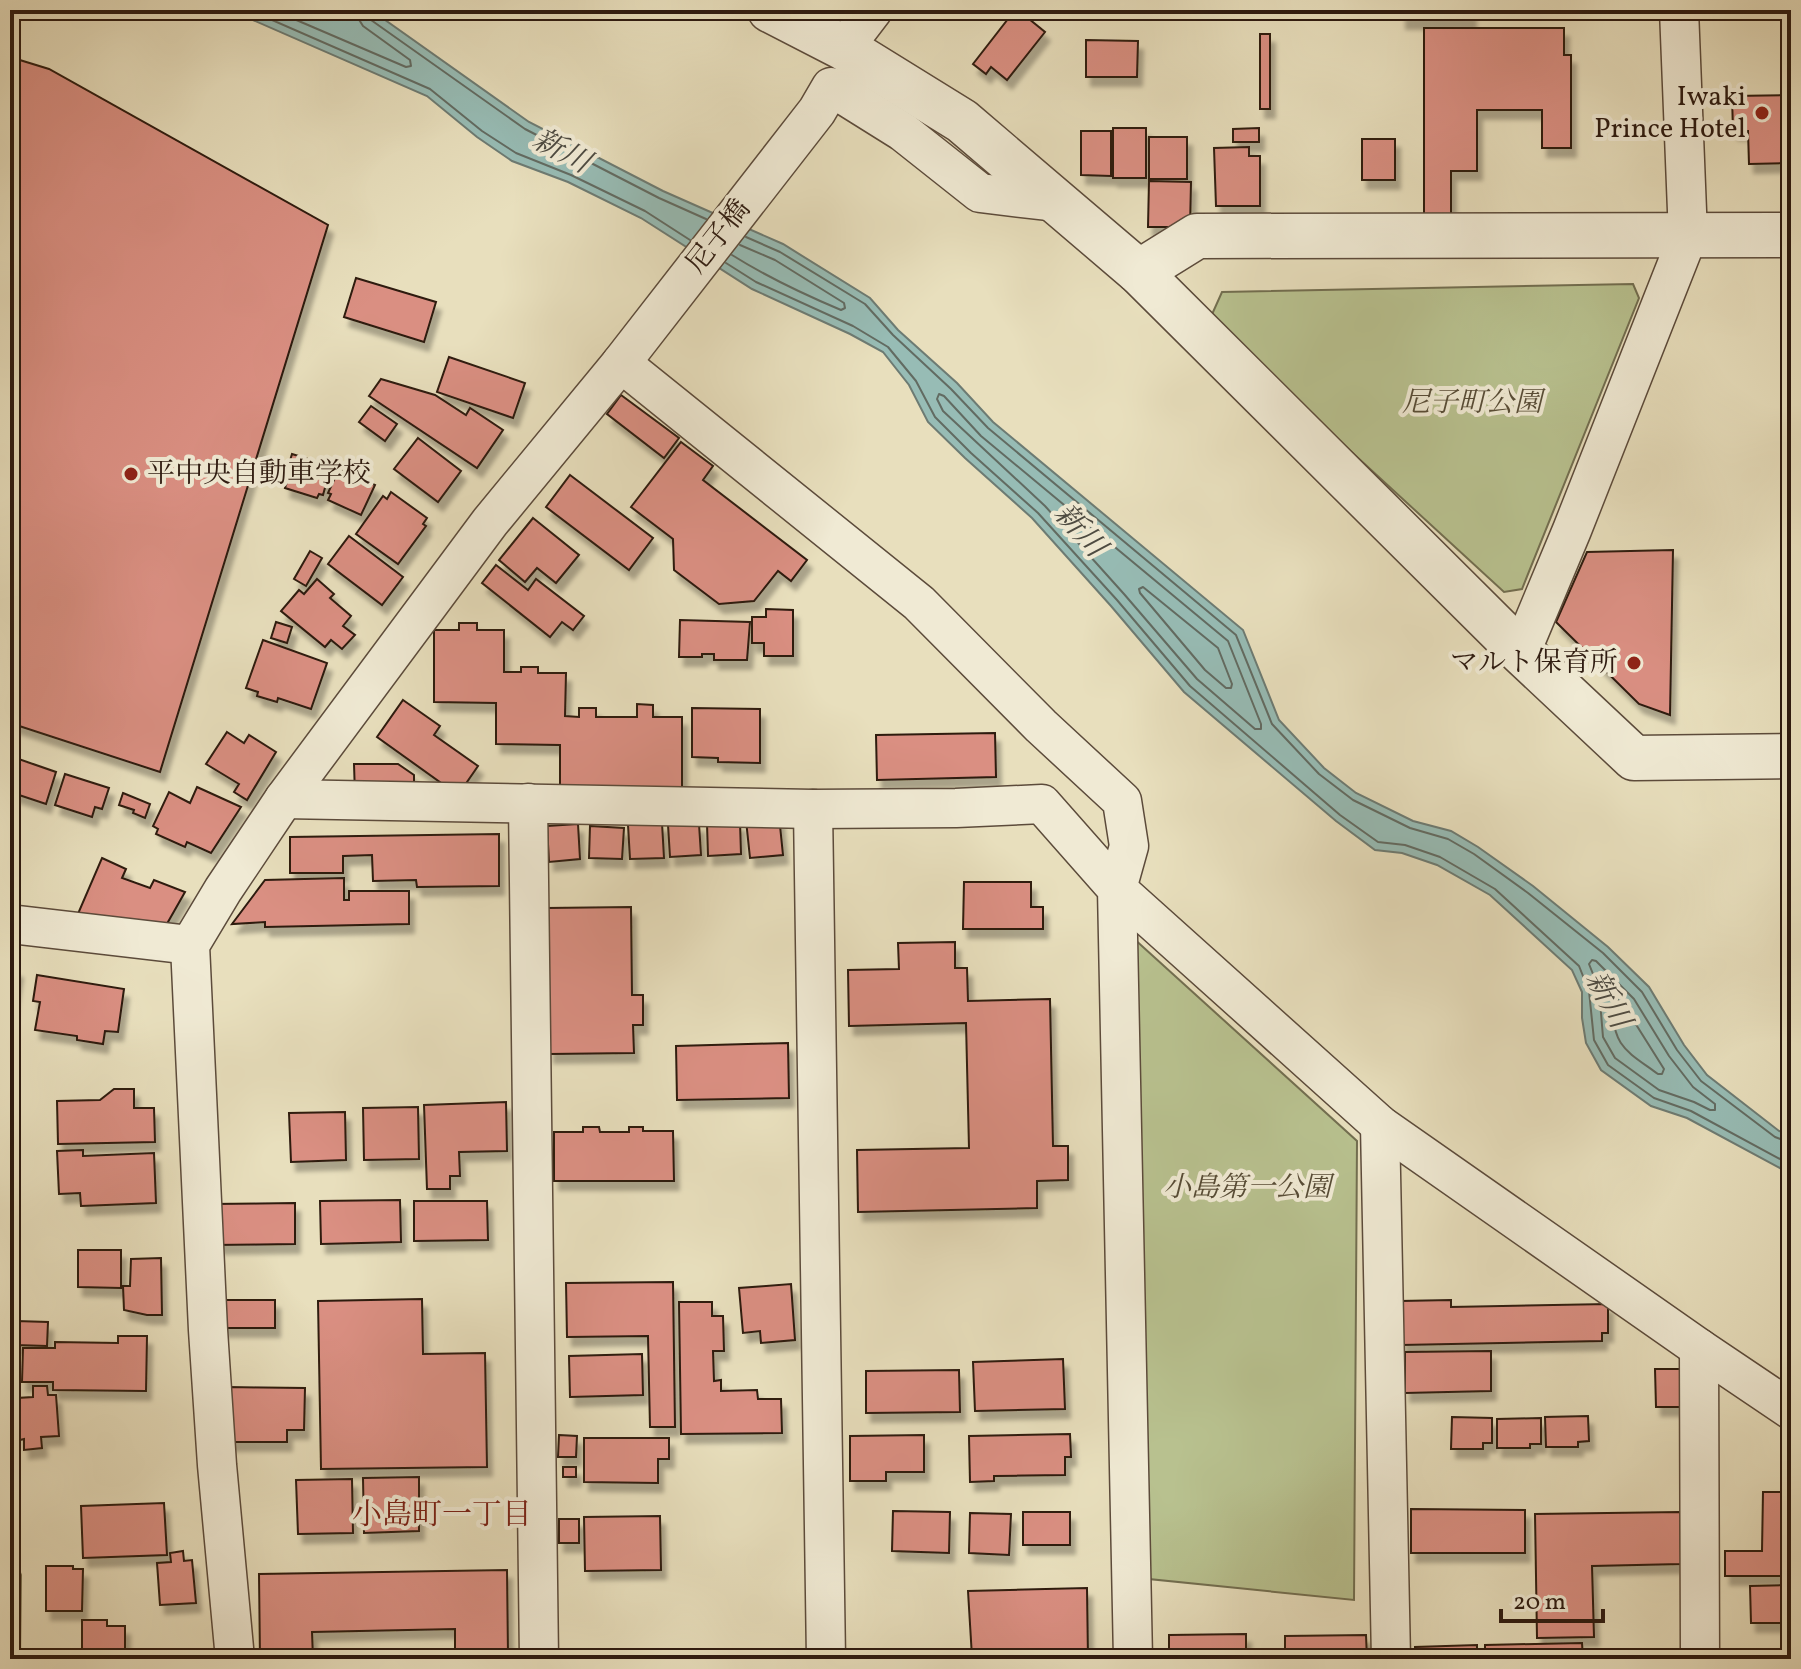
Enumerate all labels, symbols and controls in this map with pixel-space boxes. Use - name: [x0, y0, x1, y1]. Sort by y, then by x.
- place label: Iwaki Prince Hotel: [1594, 78, 1746, 149]
- marker: Iwaki Prince Hotel: [1753, 104, 1771, 122]
- water label: 新川: [525, 119, 600, 186]
- street label: 尼子橋: [678, 192, 760, 282]
- park label: 尼子町公園: [1402, 384, 1546, 423]
- place label: 平中央自動車学校: [147, 455, 371, 494]
- marker: 平中央自動車学校: [122, 465, 140, 483]
- water label: 新川: [1043, 495, 1117, 570]
- place label: マルト保育所: [1450, 644, 1618, 683]
- marker: マルト保育所: [1625, 654, 1643, 672]
- water label: 新川: [1574, 964, 1641, 1039]
- park label: 小島第一公園: [1163, 1169, 1335, 1208]
- district label: 小島町一丁目: [352, 1495, 532, 1537]
- scale bar: [1501, 1573, 1603, 1623]
- text: 20 m: [1513, 1586, 1566, 1620]

